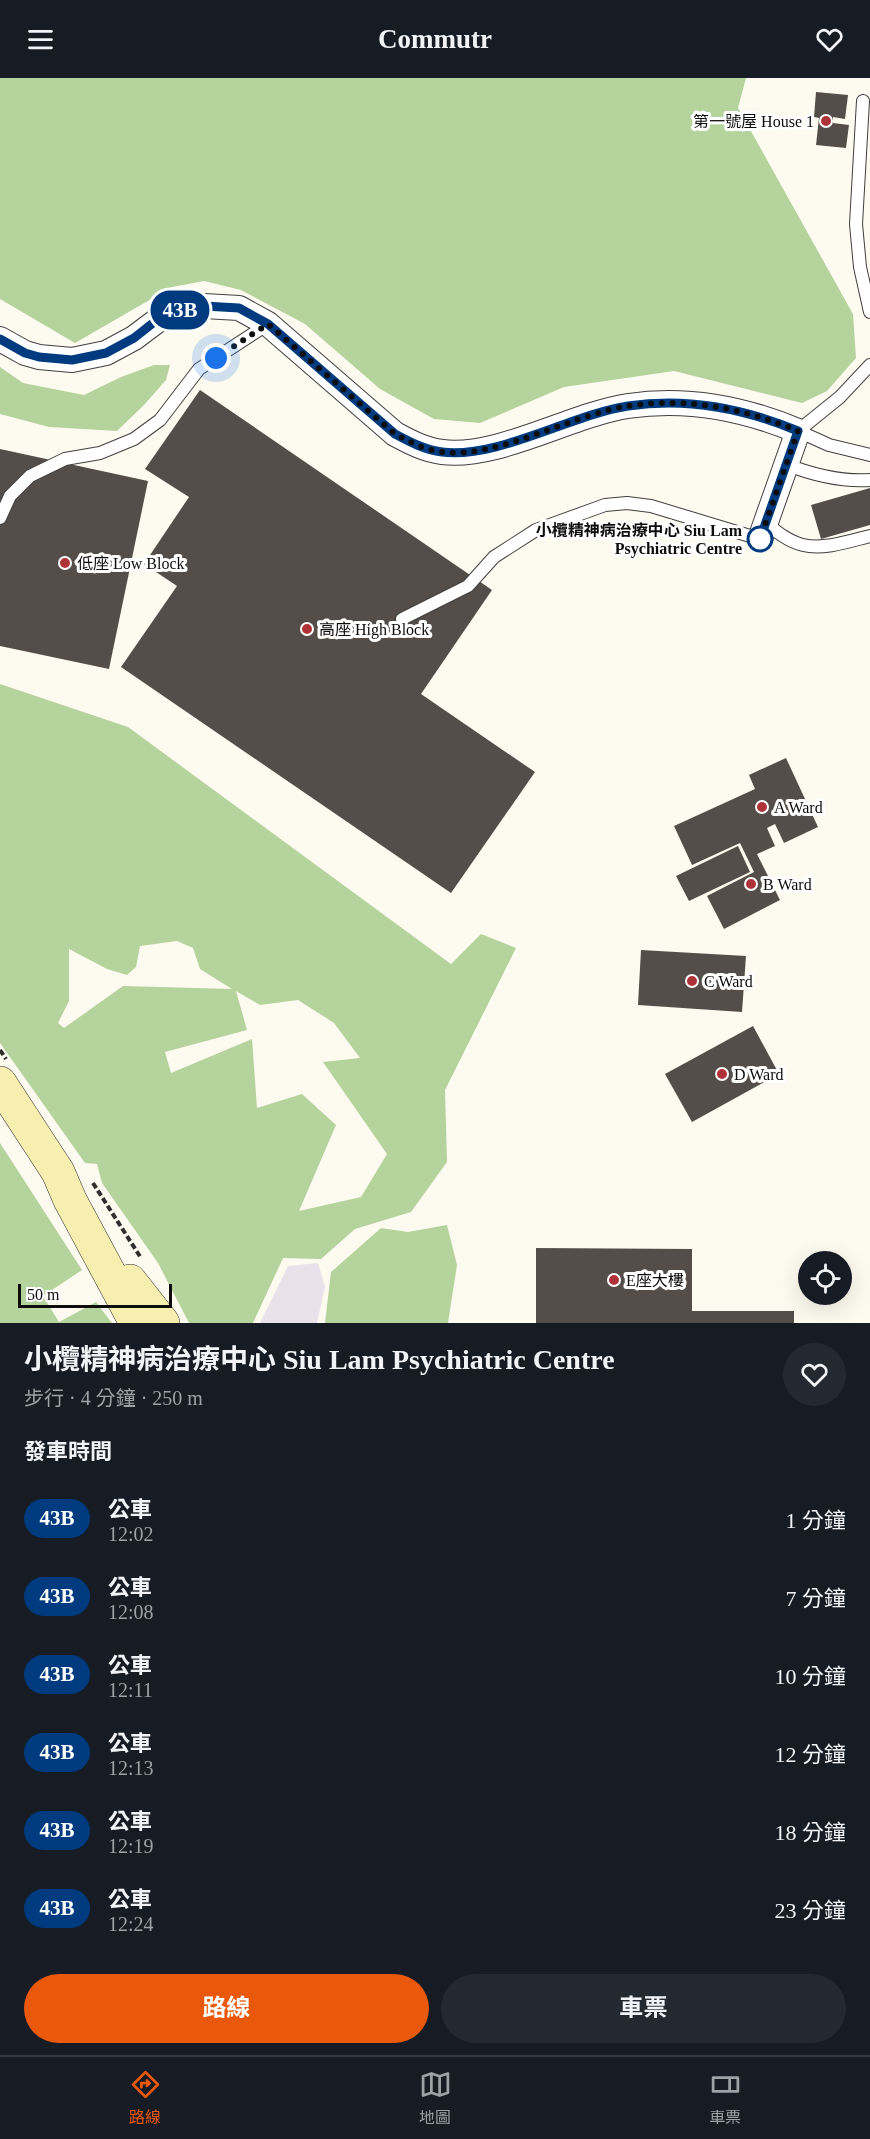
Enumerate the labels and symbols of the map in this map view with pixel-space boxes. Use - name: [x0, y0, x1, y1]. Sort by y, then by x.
- place label: 第一號屋 House 1: [693, 113, 814, 130]
- marker: 第一號屋 House 1: [819, 114, 833, 128]
- line badge: 43B: [146, 290, 214, 330]
- your location: [201, 343, 231, 373]
- place label: 小欖精神病治療中心 Siu Lam Psychiatric Centre: [536, 521, 743, 558]
- marker: 小欖精神病治療中心 Siu Lam Psychiatric Centre: [747, 526, 773, 552]
- place label: 低座 Low Block: [77, 555, 185, 572]
- marker: 低座 Low Block: [58, 556, 72, 570]
- place label: 高座 High Block: [319, 621, 429, 639]
- marker: 高座 High Block: [300, 622, 314, 636]
- place label: A Ward: [774, 799, 823, 816]
- marker: A Ward: [755, 800, 769, 814]
- place label: B Ward: [763, 876, 812, 893]
- marker: B Ward: [744, 877, 758, 891]
- place label: C Ward: [704, 973, 753, 990]
- marker: C Ward: [685, 974, 699, 988]
- place label: D Ward: [734, 1066, 784, 1083]
- marker: D Ward: [715, 1067, 729, 1081]
- place label: E座大樓: [626, 1272, 684, 1289]
- marker: E座大樓: [607, 1273, 621, 1287]
- scale bar: [18, 1281, 172, 1308]

